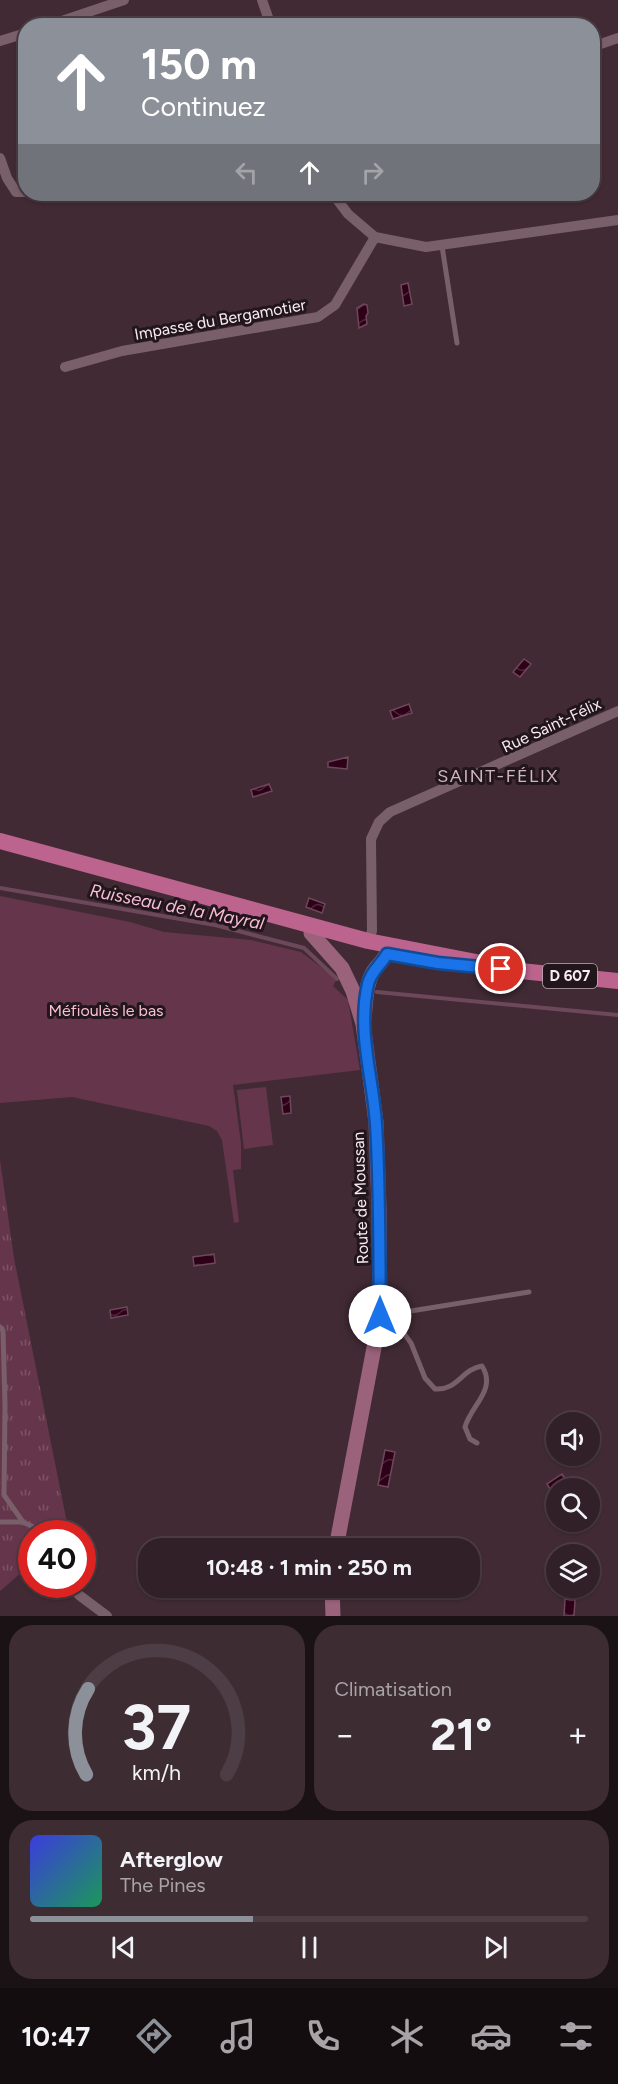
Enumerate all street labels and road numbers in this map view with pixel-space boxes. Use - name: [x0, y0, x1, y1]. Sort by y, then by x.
- street label: Impasse du Bergamotier: [133, 295, 308, 344]
- street label: Rue Saint-Félix: [499, 694, 604, 757]
- road number: D 607: [543, 964, 597, 988]
- street label: Route de Moussan: [349, 1131, 372, 1265]

